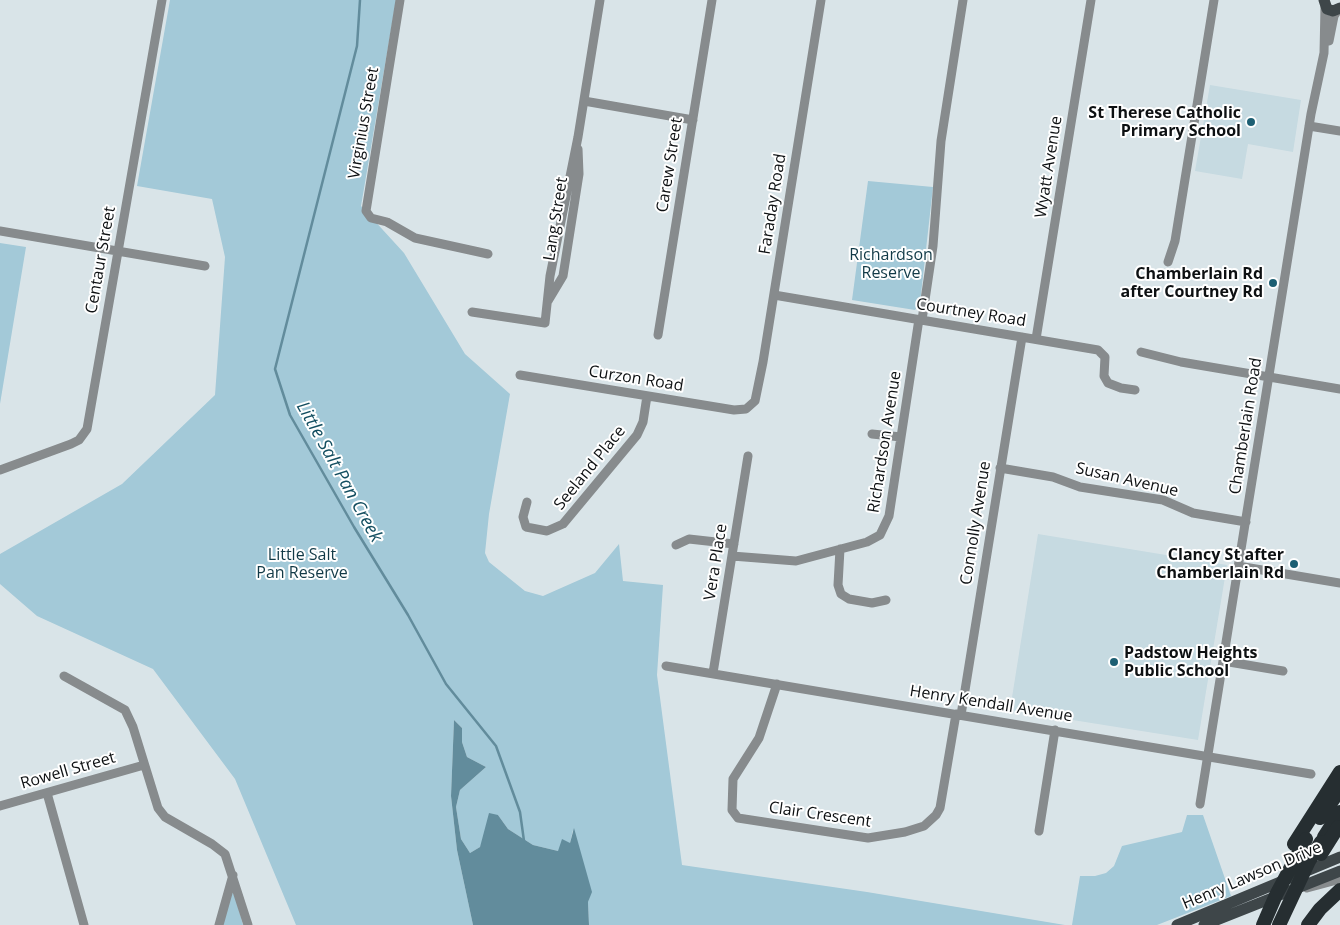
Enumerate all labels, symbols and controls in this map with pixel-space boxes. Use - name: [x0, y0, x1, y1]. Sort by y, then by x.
- street label: Virginius Street: [345, 66, 383, 180]
- place label: St Therese Catholic Primary School: [1088, 103, 1241, 141]
- street label: Wyatt Avenue: [1031, 115, 1067, 219]
- street label: Carew Street: [653, 116, 687, 214]
- marker: St Therese Catholic Primary School: [1245, 116, 1257, 128]
- street label: Faraday Road: [756, 152, 790, 256]
- street label: Lang Street: [540, 176, 572, 262]
- street label: Centaur Street: [82, 205, 120, 315]
- park label: Richardson Reserve: [849, 245, 933, 283]
- place label: Chamberlain Rd after Courtney Rd: [1121, 264, 1263, 302]
- marker: Chamberlain Rd after Courtney Rd: [1267, 277, 1279, 289]
- street label: Courtney Road: [915, 295, 1027, 331]
- street label: Chamberlain Road: [1226, 356, 1266, 496]
- street label: Curzon Road: [587, 362, 685, 396]
- street label: Richardson Avenue: [864, 370, 906, 514]
- water label: Little Salt Pan Creek: [291, 398, 387, 546]
- street label: Seeland Place: [550, 422, 630, 514]
- street label: Susan Avenue: [1074, 459, 1180, 501]
- street label: Connolly Avenue: [957, 460, 995, 586]
- street label: Vera Place: [700, 522, 732, 602]
- park label: Little Salt Pan Reserve: [256, 545, 348, 583]
- place label: Clancy St after Chamberlain Rd: [1156, 545, 1284, 583]
- marker: Clancy St after Chamberlain Rd: [1288, 558, 1300, 570]
- place label: Padstow Heights Public School: [1124, 643, 1258, 681]
- marker: Padstow Heights Public School: [1108, 656, 1120, 668]
- street label: Henry Kendall Avenue: [908, 682, 1074, 726]
- street label: Rowell Street: [18, 748, 118, 794]
- street label: Clair Crescent: [768, 798, 872, 832]
- street label: Henry Lawson Drive: [1180, 838, 1324, 914]

